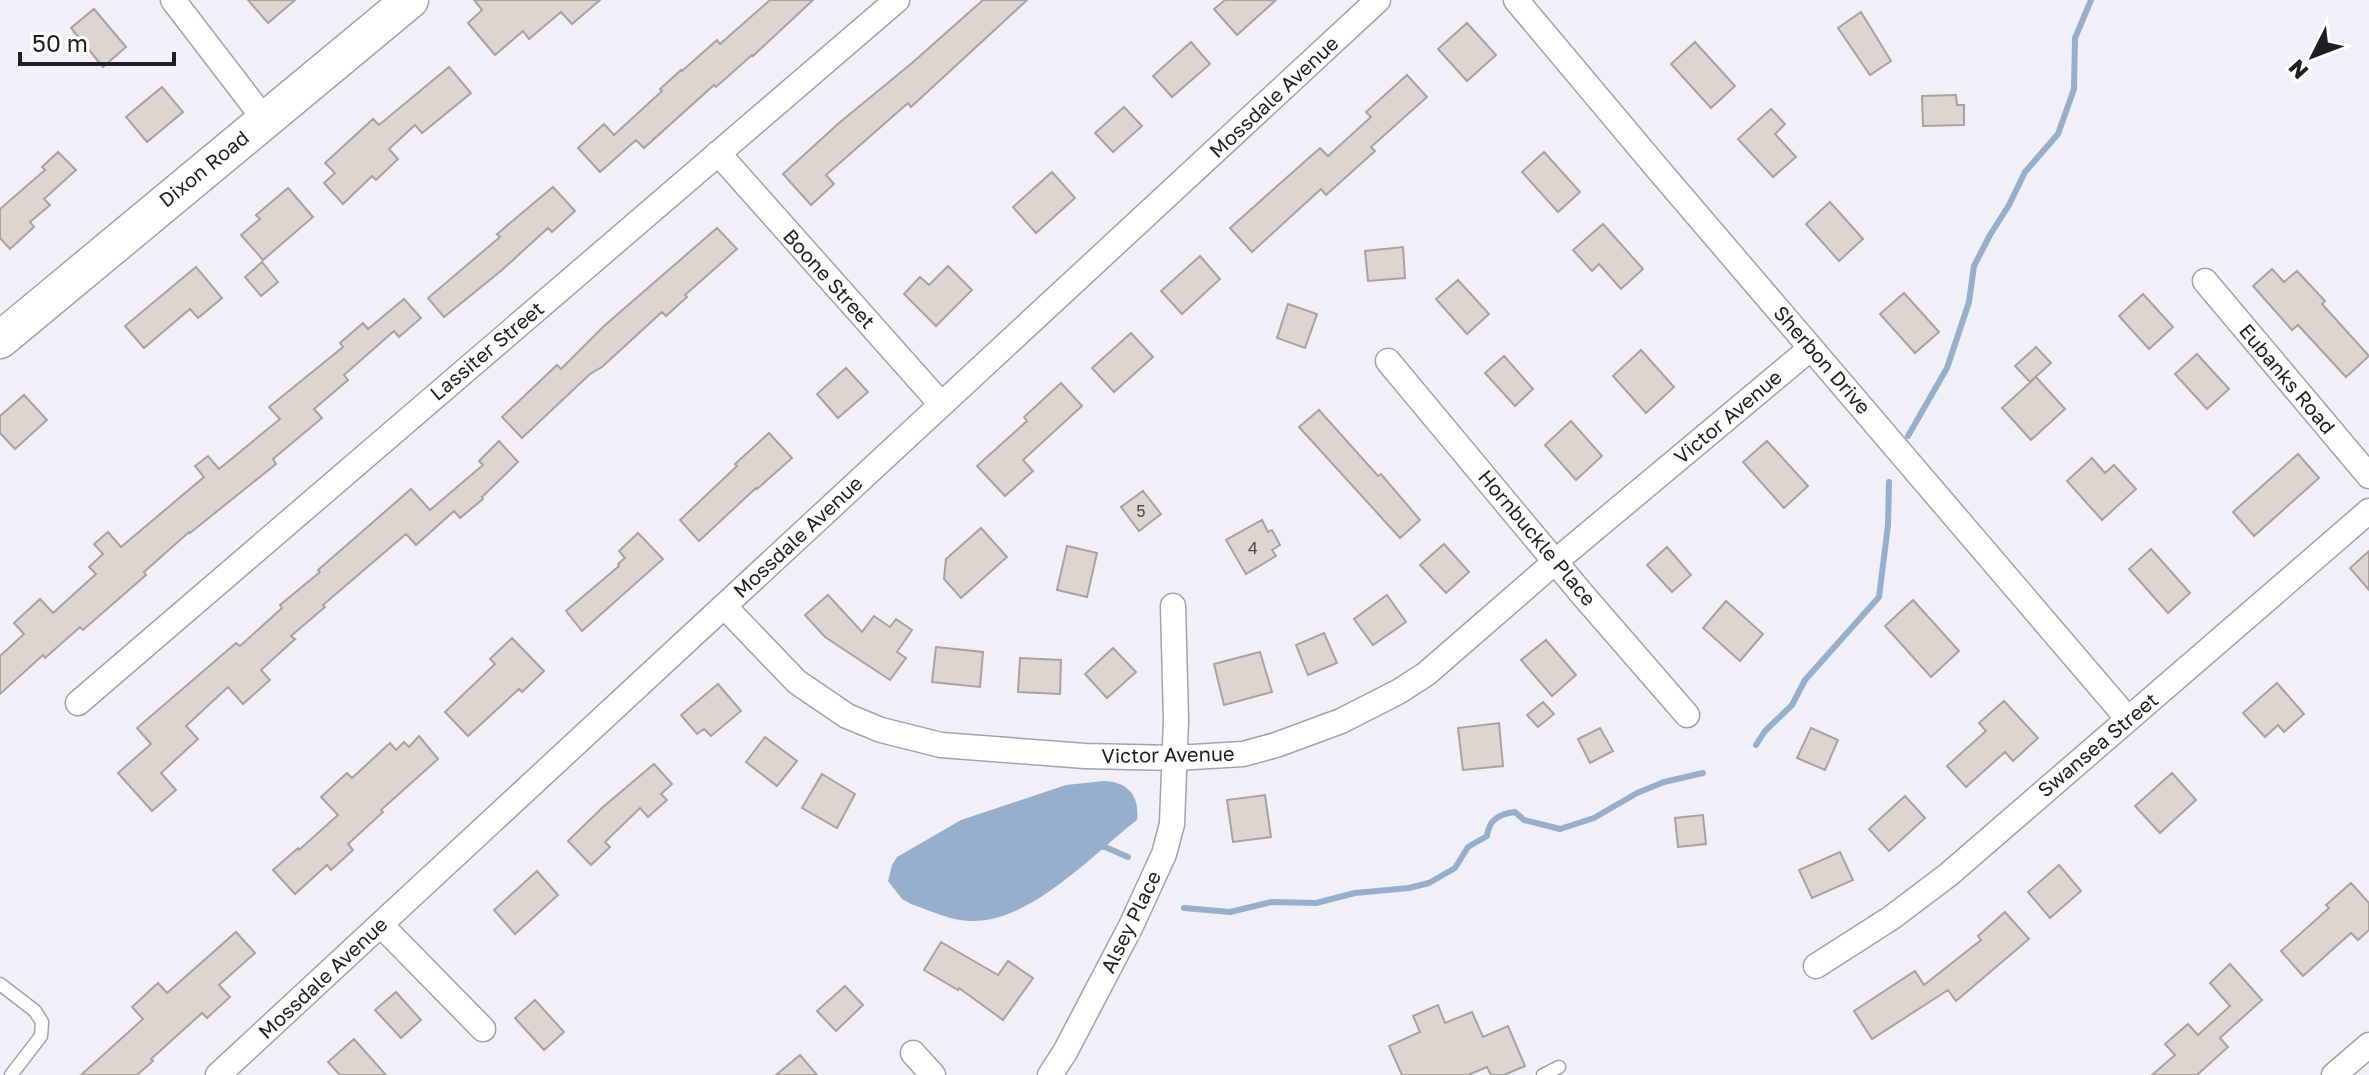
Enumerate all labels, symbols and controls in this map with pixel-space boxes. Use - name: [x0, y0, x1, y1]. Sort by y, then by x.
- scale bar: [20, 16, 174, 66]
- north arrow: [2273, 16, 2353, 96]
- text: 50 m: [32, 28, 88, 57]
- street label: Mossdale Avenue: [1204, 30, 1343, 162]
- text: N: [2282, 54, 2313, 85]
- street label: Dixon Road: [154, 125, 253, 212]
- street label: Boone Street: [779, 224, 881, 333]
- street label: Lassiter Street: [425, 296, 548, 405]
- street label: Sherbon Drive: [1769, 300, 1876, 418]
- street label: Eubanks Road: [2235, 319, 2341, 438]
- street label: Victor Avenue: [1669, 364, 1786, 468]
- street label: Hornbuckle Place: [1474, 465, 1602, 610]
- street label: Mossdale Avenue: [728, 470, 867, 602]
- house number: 5: [1136, 501, 1146, 521]
- house number: 4: [1248, 538, 1258, 558]
- street label: Swansea Street: [2032, 687, 2162, 802]
- street label: Victor Avenue: [1101, 741, 1235, 767]
- street label: Alsey Place: [1095, 867, 1165, 977]
- street label: Mossdale Avenue: [253, 911, 392, 1043]

